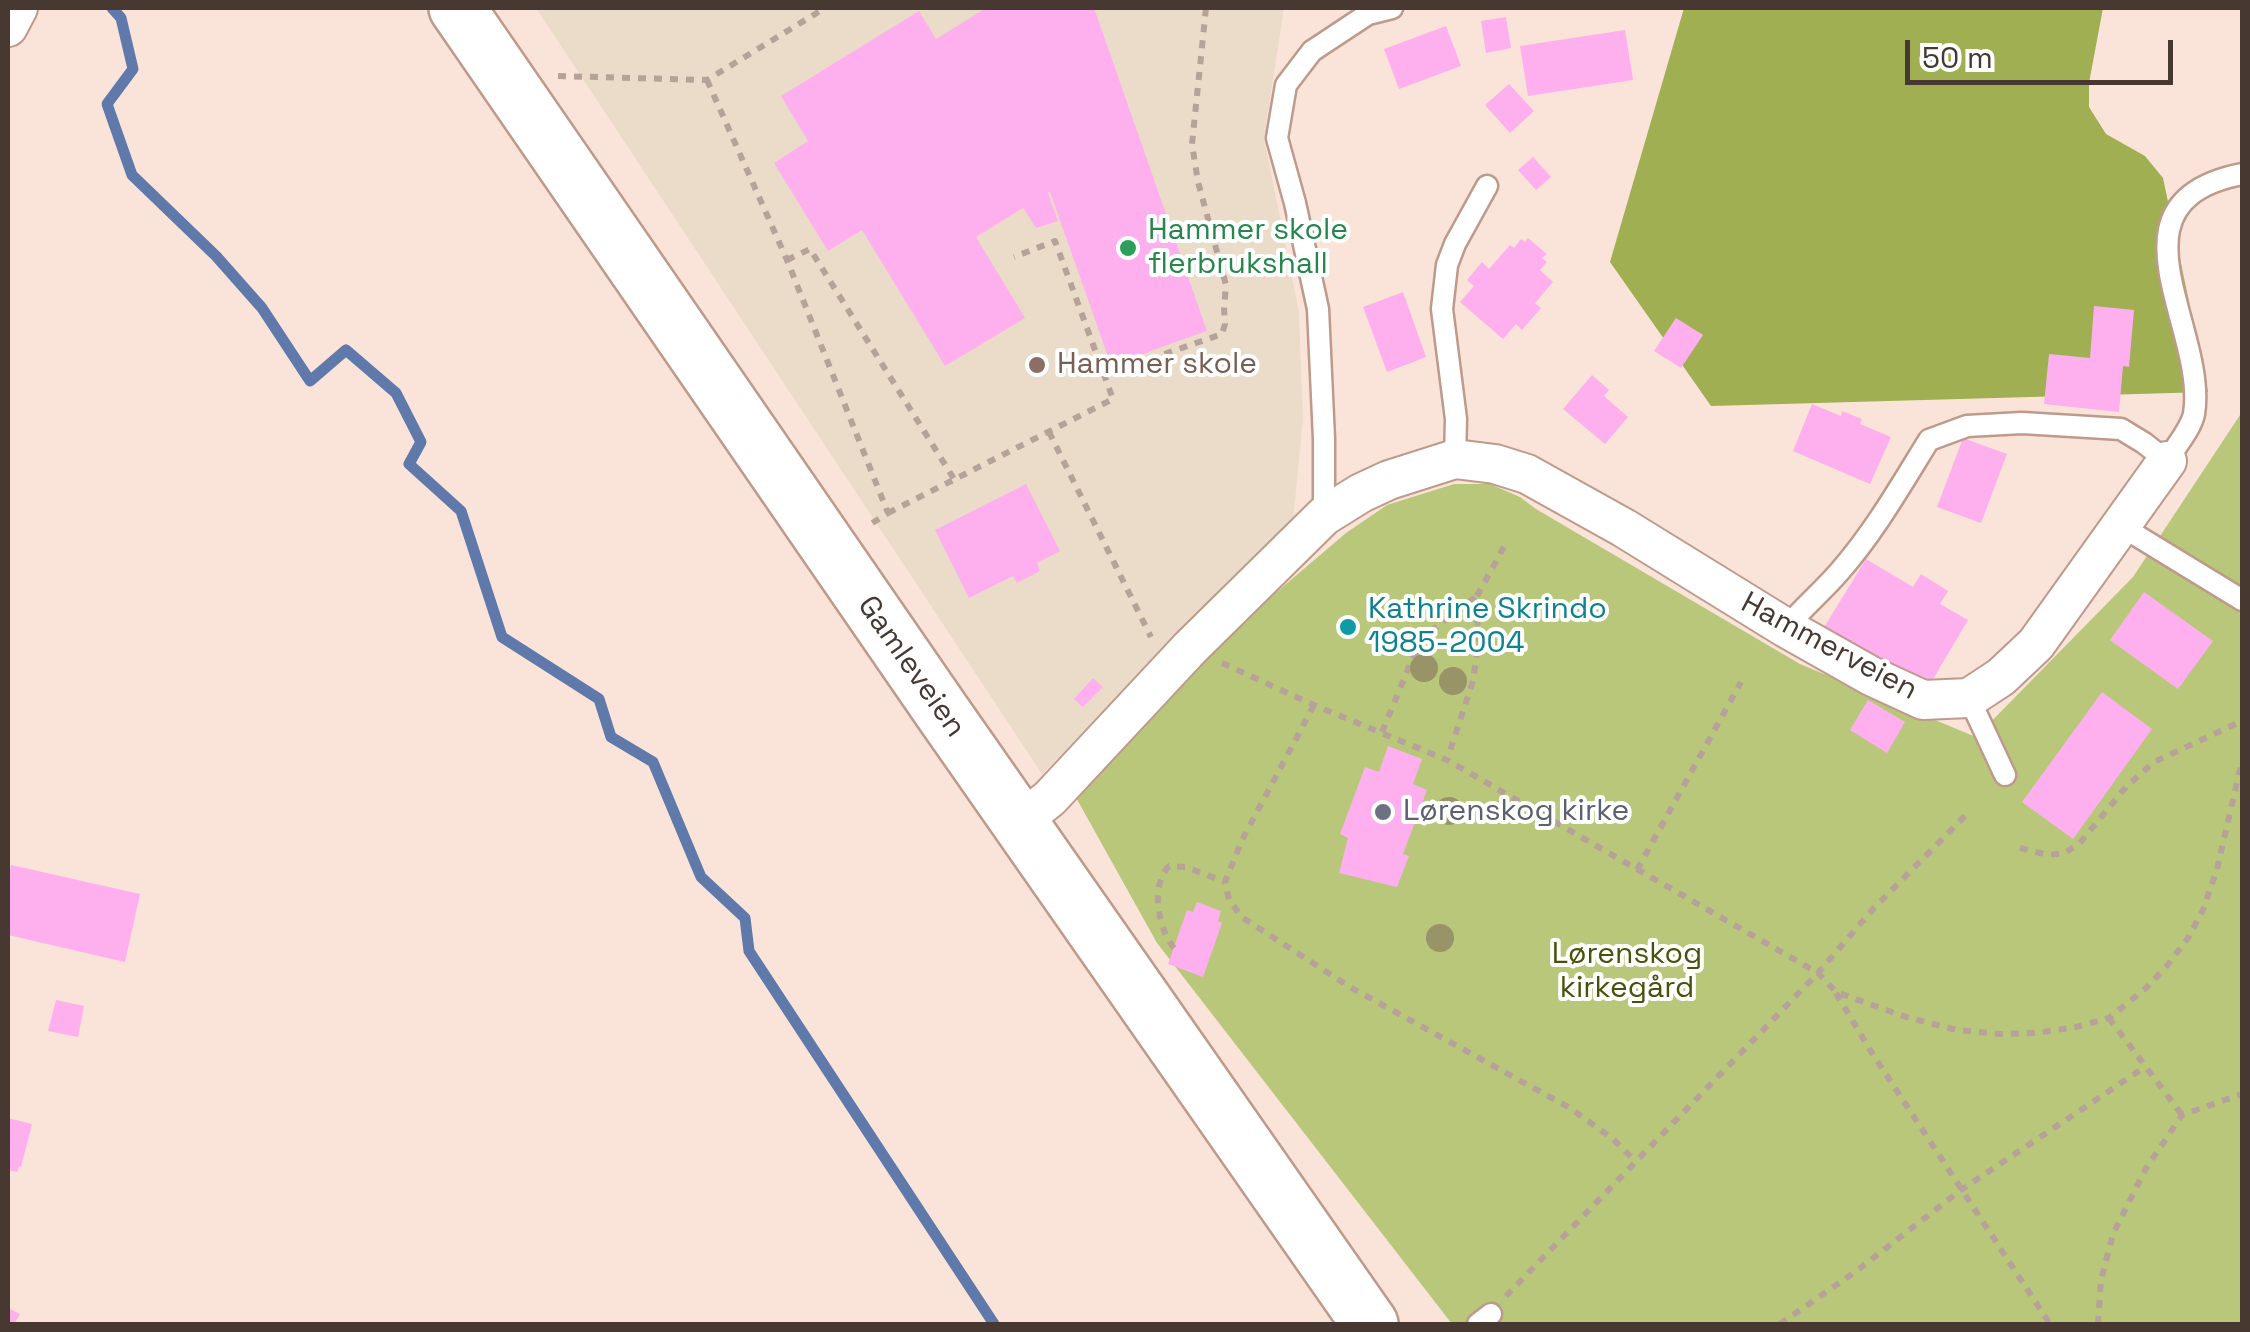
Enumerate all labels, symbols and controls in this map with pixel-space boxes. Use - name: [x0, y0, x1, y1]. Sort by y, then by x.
- scale bar: [1910, 20, 2178, 82]
- text: 50 m: [1922, 38, 1993, 77]
- place label: Hammer skole flerbrukshall: [1148, 213, 1348, 284]
- marker: Hammer skole flerbrukshall: [1117, 237, 1139, 259]
- place label: Hammer skole: [1057, 347, 1257, 383]
- marker: Hammer skole: [1026, 354, 1048, 376]
- street label: Hammerveien: [1735, 585, 1923, 709]
- street label: Gamleveien: [849, 589, 973, 745]
- place label: Kathrine Skrindo 1985-2004: [1368, 592, 1607, 662]
- marker: Kathrine Skrindo 1985-2004: [1337, 616, 1359, 638]
- place label: Lørenskog kirke: [1403, 794, 1629, 830]
- marker: Lørenskog kirke: [1372, 801, 1394, 823]
- park label: Lørenskog kirkegård: [1552, 937, 1702, 1008]

